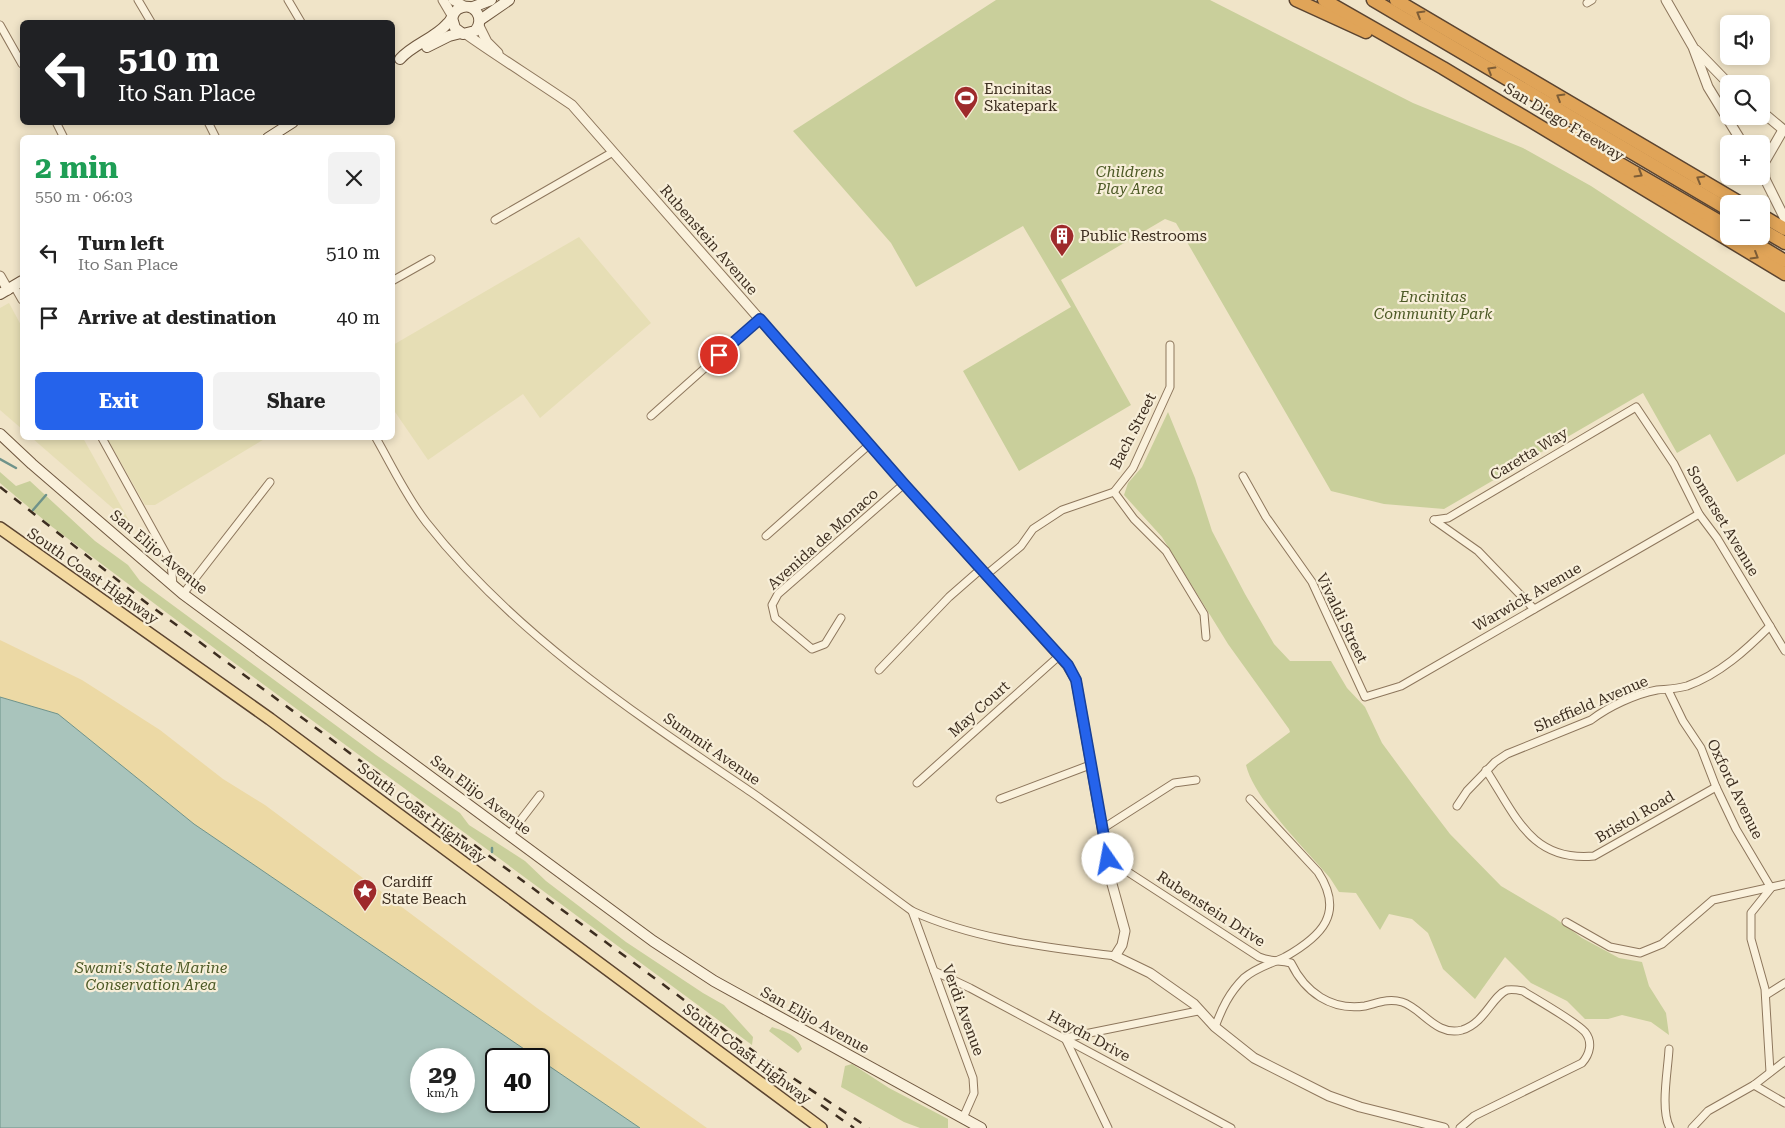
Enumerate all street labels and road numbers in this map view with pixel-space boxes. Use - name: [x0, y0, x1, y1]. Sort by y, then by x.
- street label: San Diego Freeway: [1501, 79, 1627, 165]
- street label: Rubenstein Avenue: [656, 181, 762, 299]
- street label: Bach Street: [1106, 390, 1160, 472]
- street label: Caretta Way: [1487, 424, 1571, 484]
- street label: Somerset Avenue: [1683, 463, 1763, 579]
- street label: Avenida de Monaco: [764, 485, 882, 593]
- street label: San Elijo Avenue: [107, 506, 211, 598]
- street label: South Coast Highway: [24, 524, 162, 628]
- street label: Warwick Avenue: [1470, 559, 1584, 635]
- street label: Vivaldi Street: [1313, 570, 1372, 666]
- street label: Sheffield Avenue: [1531, 672, 1651, 736]
- street label: May Court: [945, 677, 1014, 741]
- street label: Summit Avenue: [660, 709, 764, 789]
- street label: Oxford Avenue: [1703, 736, 1767, 842]
- street label: San Elijo Avenue: [427, 751, 535, 839]
- street label: South Coast Highway: [354, 759, 490, 867]
- street label: Bristol Road: [1592, 787, 1678, 847]
- street label: Rubenstein Drive: [1154, 867, 1268, 951]
- street label: Verdi Avenue: [938, 962, 988, 1058]
- street label: San Elijo Avenue: [758, 983, 872, 1057]
- street label: South Coast Highway: [679, 1000, 815, 1108]
- street label: Haydn Drive: [1045, 1007, 1133, 1065]

